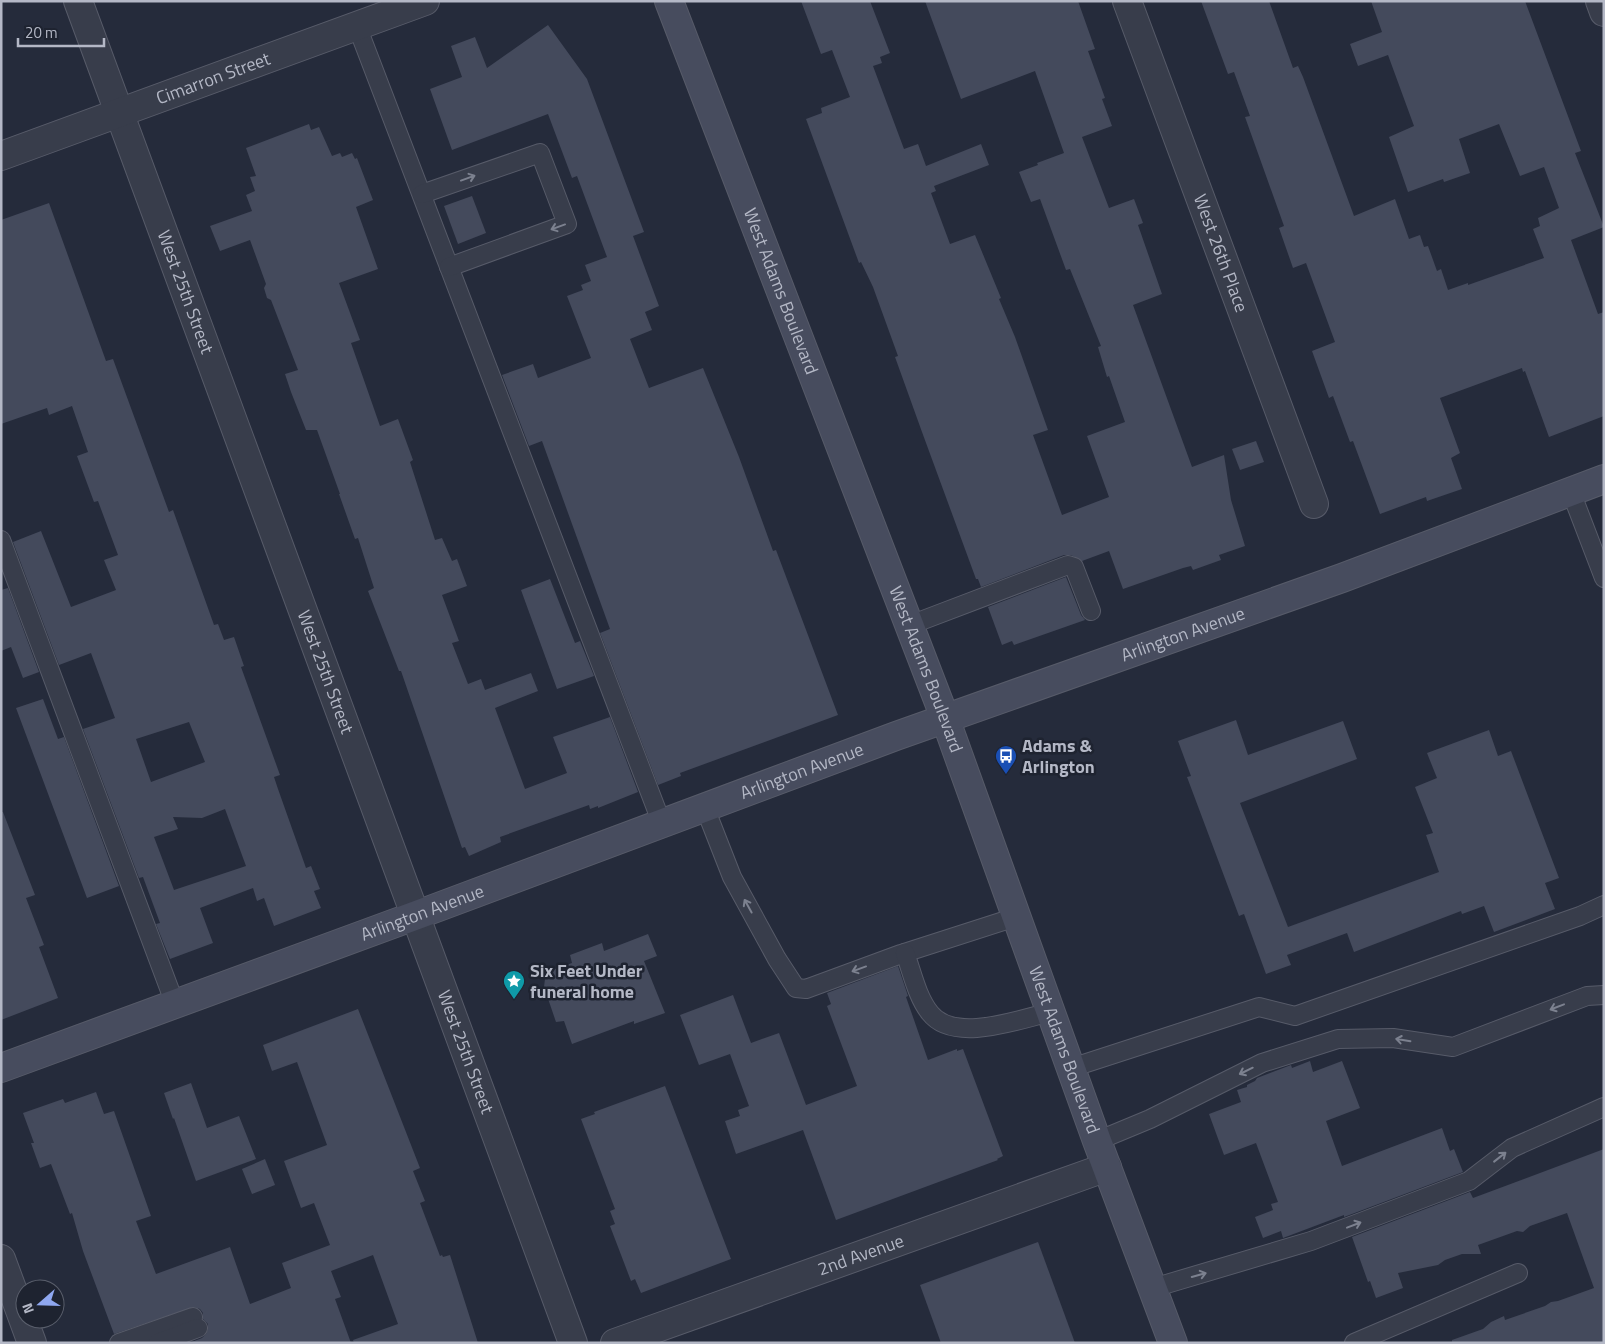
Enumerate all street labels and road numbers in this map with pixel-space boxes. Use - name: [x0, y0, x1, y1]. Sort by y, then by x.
- street label: Cimarron Street: [152, 44, 275, 111]
- street label: West 26th Place: [1187, 190, 1256, 316]
- street label: West Adams Boulevard: [737, 204, 825, 378]
- street label: West 25th Street: [151, 226, 221, 358]
- street label: West Adams Boulevard: [882, 582, 970, 756]
- street label: Arlington Avenue: [1117, 599, 1248, 668]
- street label: West 25th Street: [291, 606, 361, 738]
- street label: Arlington Avenue: [736, 735, 867, 806]
- street label: Arlington Avenue: [357, 877, 488, 948]
- street label: West Adams Boulevard: [1022, 962, 1107, 1137]
- street label: West 25th Street: [431, 986, 501, 1118]
- street label: 2nd Avenue: [814, 1227, 907, 1282]

